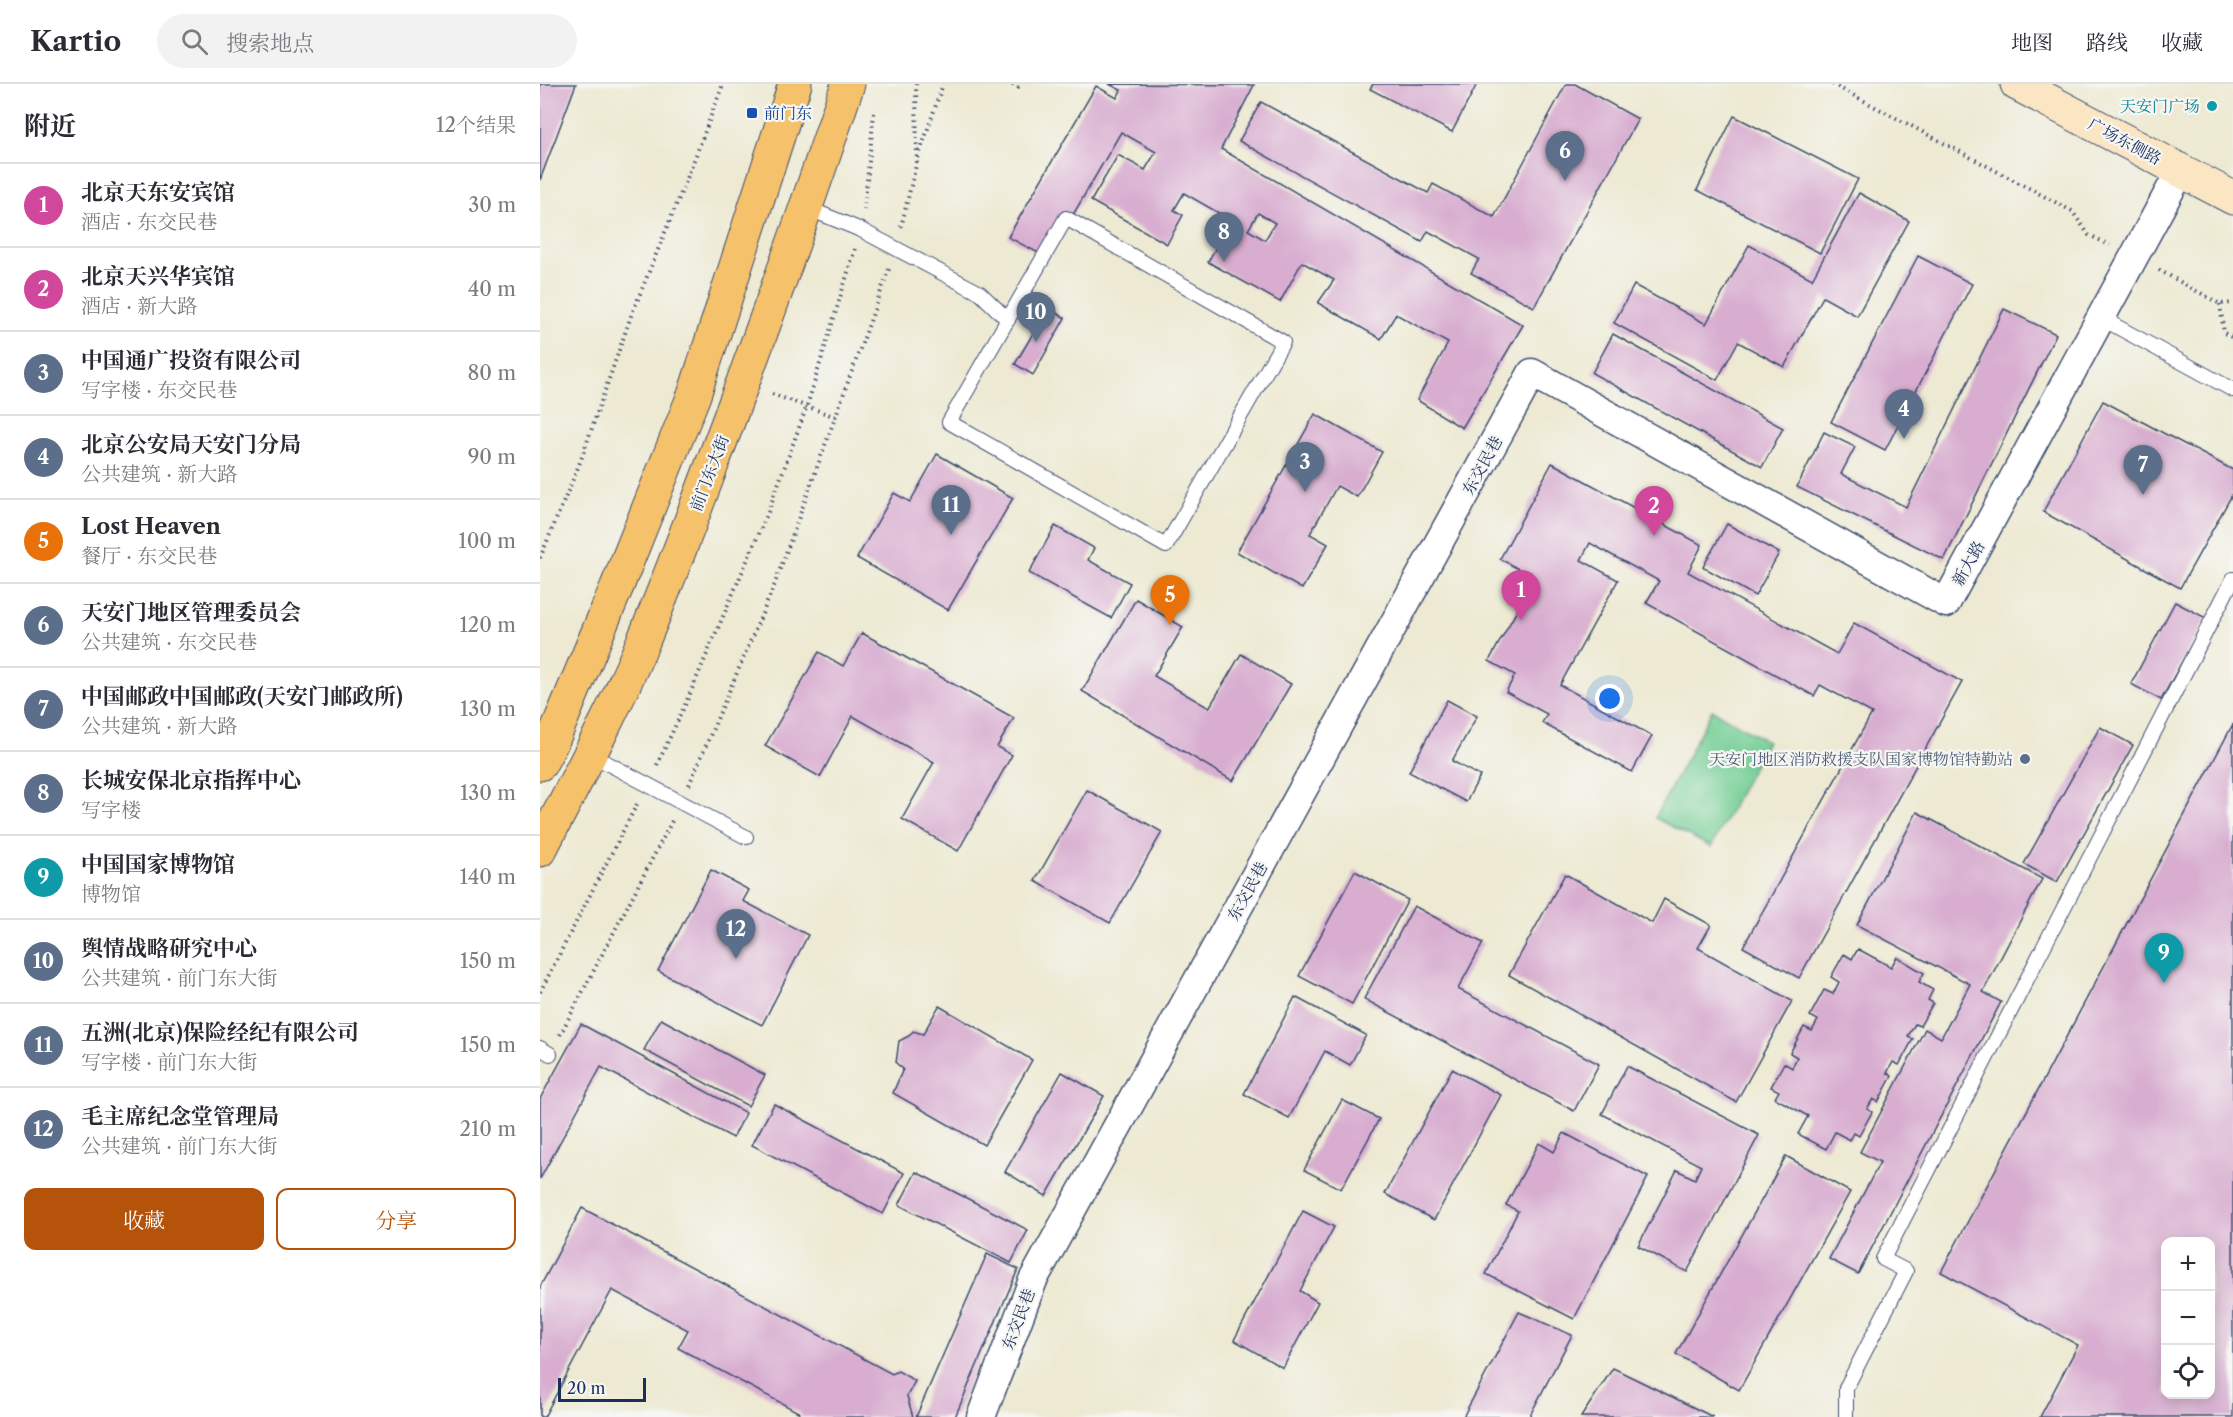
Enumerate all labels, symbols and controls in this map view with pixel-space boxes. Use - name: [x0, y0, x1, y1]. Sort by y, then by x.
- search box: [157, 14, 577, 68]
- text: Kartio: [30, 24, 121, 58]
- icon: search: [178, 25, 211, 58]
- text: 搜索地点: [226, 30, 314, 57]
- text: 地图: [2011, 30, 2053, 55]
- text: 路线: [2086, 30, 2128, 55]
- text: 收藏: [2161, 30, 2203, 55]
- place label: 天安门广场: [2120, 96, 2200, 116]
- marker: 天安门广场: [2205, 99, 2219, 113]
- place label: 前门东: [764, 103, 812, 123]
- marker: 前门东: [745, 106, 759, 120]
- text: 附近: [24, 110, 76, 142]
- text: 12个结果: [436, 113, 516, 137]
- street label: 广场东侧路: [2085, 113, 2165, 169]
- pin: 6: [1546, 132, 1584, 181]
- text: 北京天东安宾馆: [81, 179, 235, 206]
- text: 1: [39, 193, 48, 217]
- text: 30 m: [468, 193, 516, 217]
- text: 酒店 · 东交民巷: [81, 210, 217, 234]
- pin: 8: [1204, 212, 1244, 262]
- text: 北京天兴华宾馆: [81, 263, 235, 290]
- text: 2: [38, 277, 49, 301]
- text: 40 m: [468, 277, 516, 301]
- pin: 10: [1016, 292, 1056, 342]
- text: 酒店 · 新大路: [81, 294, 197, 318]
- text: 中国通广投资有限公司: [81, 347, 301, 374]
- text: 3: [38, 361, 49, 385]
- text: 80 m: [468, 361, 516, 385]
- text: 写字楼 · 东交民巷: [81, 378, 237, 402]
- pin: 4: [1884, 390, 1924, 439]
- text: 北京公安局天安门分局: [81, 431, 301, 458]
- street label: 前门东大街: [685, 432, 733, 514]
- street label: 东交民巷: [1458, 432, 1506, 498]
- pin: 3: [1286, 442, 1324, 492]
- text: 4: [38, 445, 49, 469]
- text: 90 m: [468, 445, 516, 469]
- pin: 7: [2124, 446, 2162, 495]
- text: 公共建筑 · 新大路: [81, 462, 237, 486]
- pin: 11: [932, 486, 970, 535]
- pin: 2: [1634, 486, 1674, 536]
- text: Lost Heaven: [81, 513, 221, 540]
- text: 5: [38, 529, 49, 553]
- text: 100 m: [458, 529, 516, 553]
- street label: 新大路: [1948, 537, 1988, 589]
- text: 餐厅 · 东交民巷: [81, 544, 217, 568]
- pin: 1: [1502, 570, 1540, 620]
- pin: 5: [1150, 576, 1190, 625]
- text: 天安门地区管理委员会: [81, 599, 301, 626]
- text: 6: [38, 613, 49, 637]
- text: 120 m: [459, 613, 516, 637]
- text: 公共建筑 · 东交民巷: [81, 630, 257, 654]
- text: 中国邮政中国邮政(天安门邮政所): [81, 683, 403, 710]
- your location: [1595, 684, 1624, 713]
- text: 7: [38, 697, 49, 721]
- text: 130 m: [460, 697, 516, 721]
- text: 公共建筑 · 新大路: [81, 714, 237, 738]
- place label: 天安门地区消防救援支队国家博物馆特勤站: [1709, 749, 2013, 769]
- marker: 天安门地区消防救援支队国家博物馆特勤站: [2018, 752, 2032, 766]
- text: 长城安保北京指挥中心: [81, 767, 301, 794]
- text: 8: [37, 781, 50, 805]
- text: 130 m: [460, 781, 516, 805]
- text: 写字楼: [81, 798, 141, 822]
- text: 中国国家博物馆: [81, 851, 235, 878]
- street label: 东交民巷: [1223, 858, 1271, 924]
- text: 9: [38, 865, 49, 889]
- text: 140 m: [459, 865, 516, 889]
- text: 博物馆: [81, 882, 141, 906]
- pin: 12: [716, 910, 756, 959]
- pin: 9: [2144, 934, 2184, 983]
- text: 舆情战略研究中心: [81, 935, 257, 962]
- text: 10: [33, 949, 54, 973]
- text: 150 m: [460, 949, 516, 973]
- text: 公共建筑 · 前门东大街: [81, 966, 277, 990]
- text: 五洲(北京)保险经纪有限公司: [81, 1019, 359, 1046]
- text: 11: [35, 1033, 53, 1057]
- text: 150 m: [460, 1033, 516, 1057]
- text: 写字楼 · 前门东大街: [81, 1050, 257, 1074]
- text: 毛主席纪念堂管理局: [81, 1103, 279, 1130]
- text: 12: [33, 1117, 54, 1141]
- text: 210 m: [459, 1117, 516, 1141]
- text: 公共建筑 · 前门东大街: [81, 1134, 277, 1158]
- button: 收藏: [24, 1188, 264, 1250]
- button: 分享: [276, 1188, 516, 1250]
- map controls: [2161, 1237, 2215, 1399]
- button: +: [2161, 1237, 2215, 1291]
- street label: 东交民巷: [997, 1286, 1039, 1352]
- button: −: [2161, 1291, 2215, 1345]
- button: locate: [2161, 1345, 2215, 1399]
- scale bar: [558, 1375, 646, 1402]
- text: 20 m: [567, 1378, 606, 1398]

